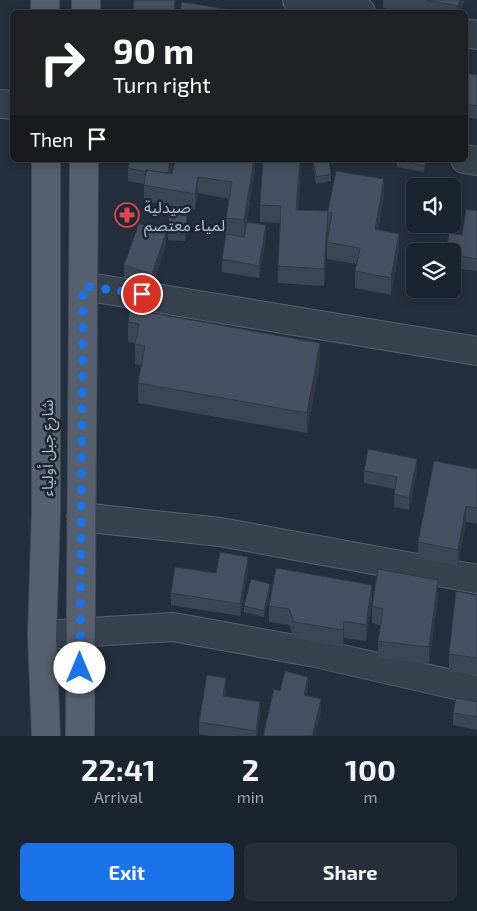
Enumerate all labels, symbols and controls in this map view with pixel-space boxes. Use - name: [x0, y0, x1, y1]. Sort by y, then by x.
- text: 90 m: [113, 29, 194, 71]
- icon: right: [30, 30, 95, 95]
- text: Turn right: [113, 71, 211, 97]
- icon: arrive: [83, 125, 111, 153]
- text: Then: [30, 128, 73, 151]
- map controls: [406, 178, 461, 298]
- button: sound: [406, 178, 461, 233]
- place label: صيدلية لمياء معتصم: [144, 197, 225, 238]
- pharmacy icon: صيدلية لمياء معتصم: [114, 202, 140, 228]
- button: layers: [406, 243, 461, 298]
- pin: [121, 273, 163, 315]
- icon: arrive: [128, 280, 156, 308]
- street label: شارع جبل أولياء: [37, 399, 60, 497]
- position arrow: [53, 641, 105, 693]
- text: 22:41: [81, 751, 156, 787]
- text: 2: [242, 751, 259, 787]
- text: 100: [345, 751, 396, 787]
- text: Arrival: [94, 787, 143, 806]
- text: min: [237, 787, 264, 806]
- text: m: [364, 787, 378, 806]
- button: Exit: [20, 843, 234, 901]
- button: Share: [244, 843, 457, 901]

